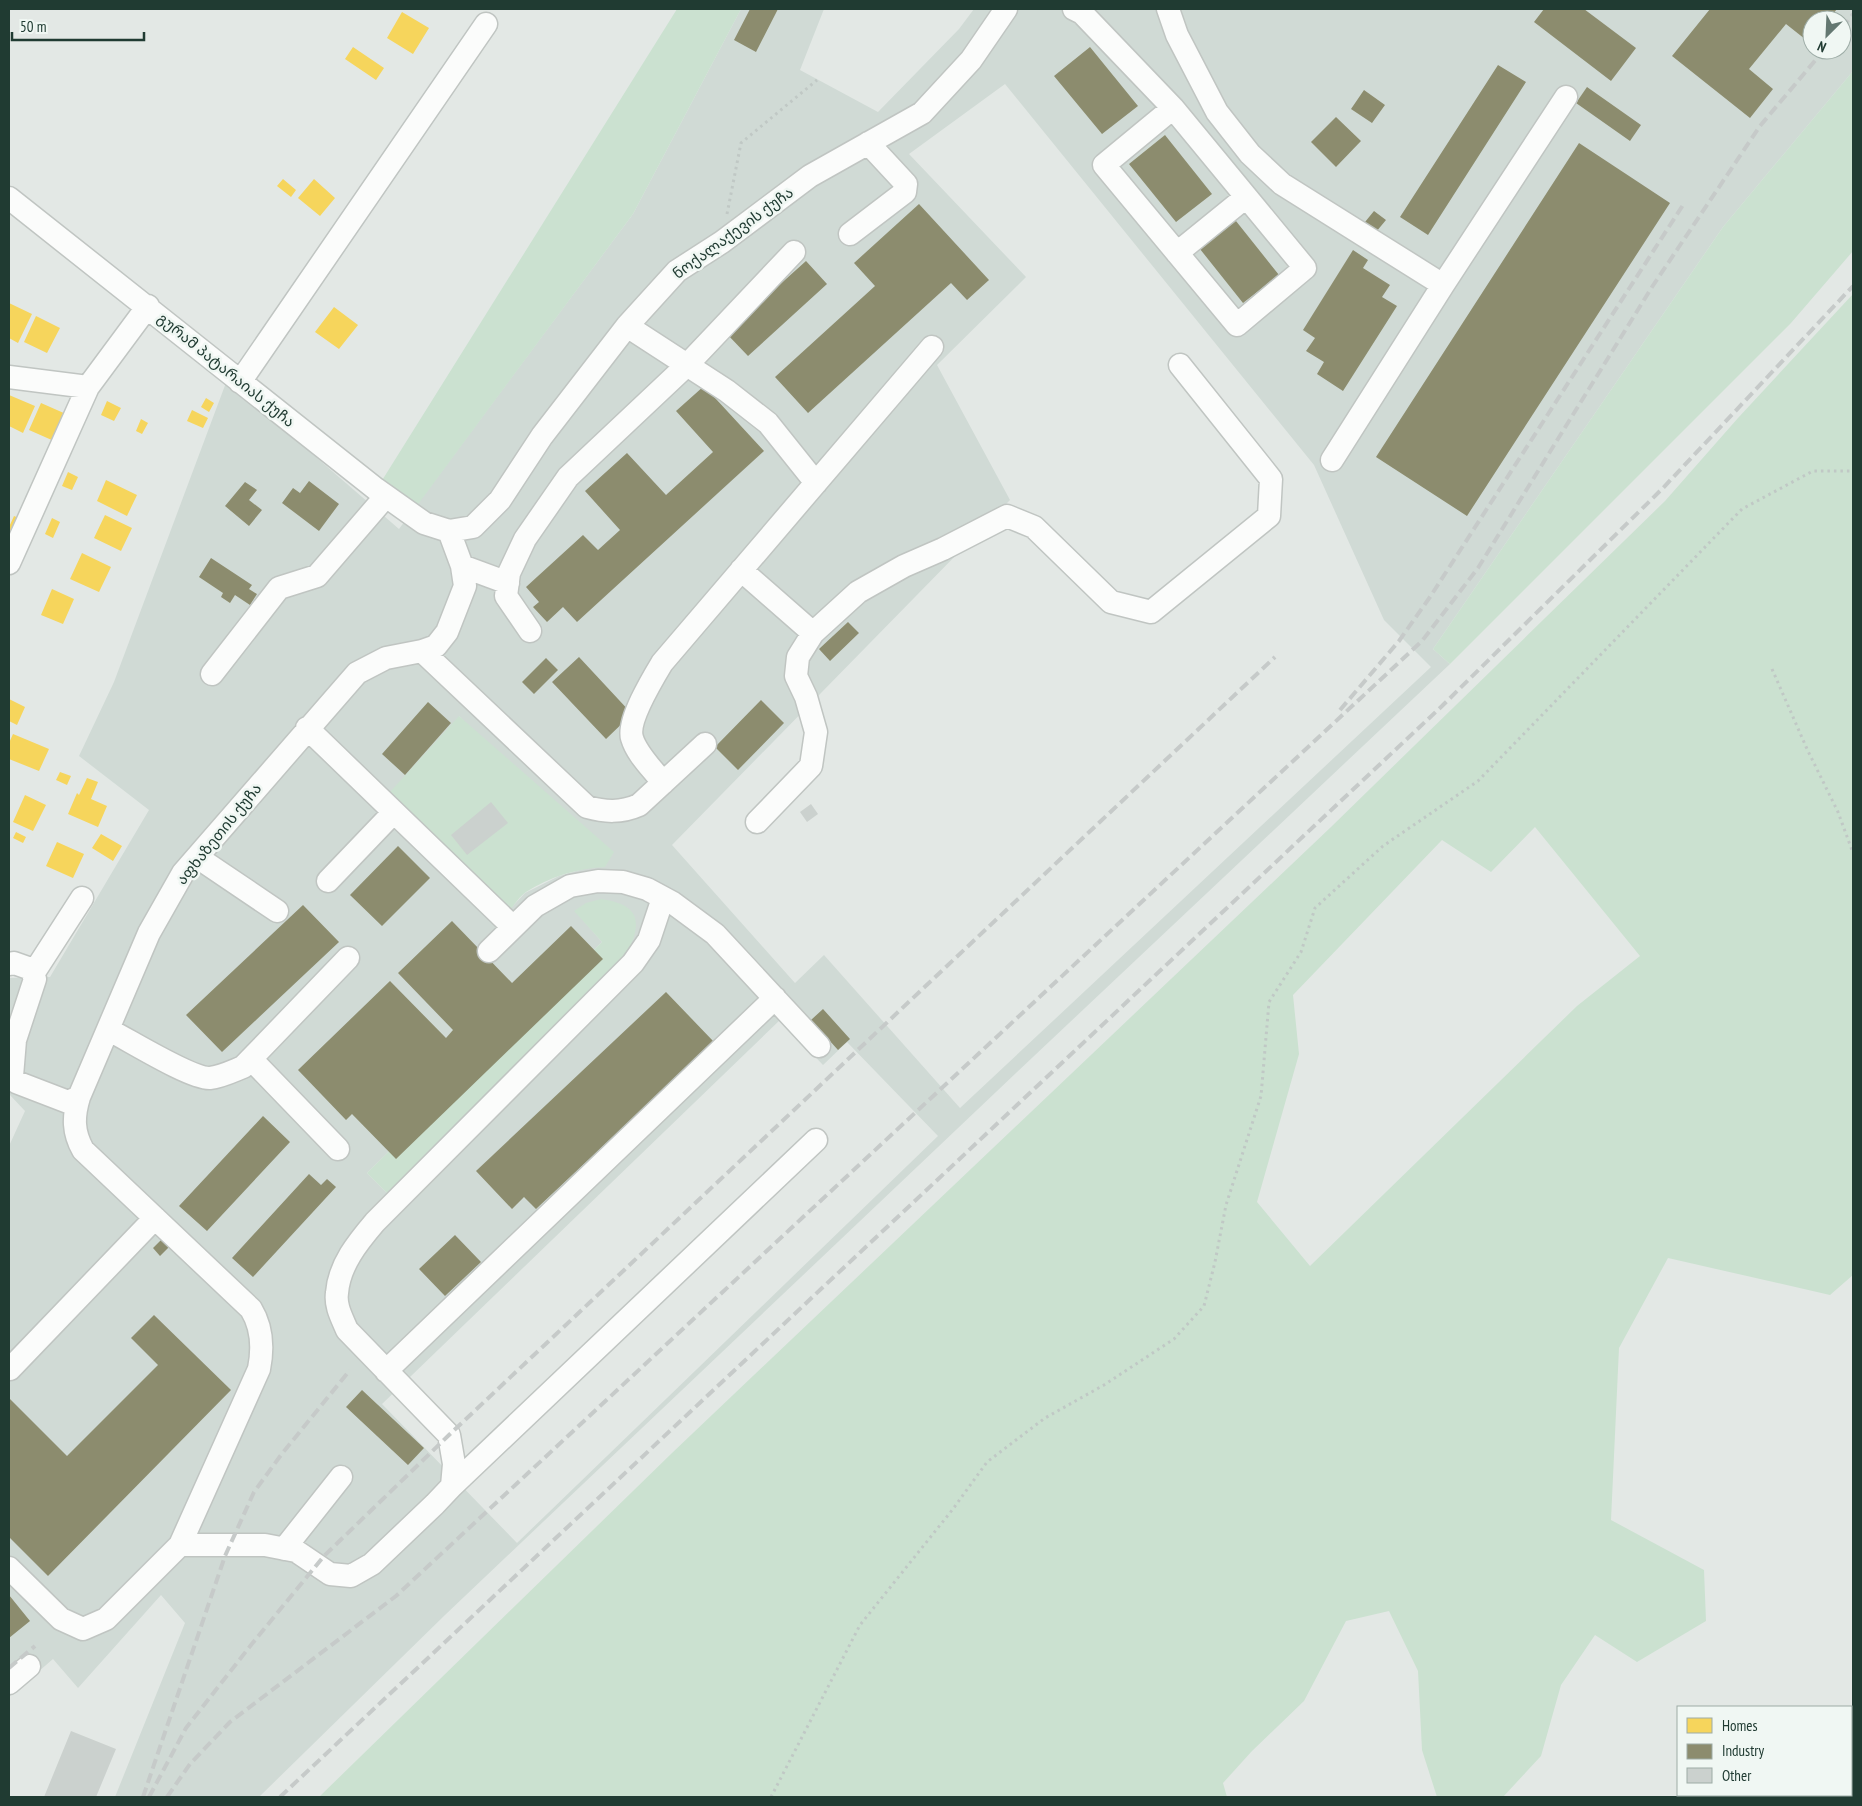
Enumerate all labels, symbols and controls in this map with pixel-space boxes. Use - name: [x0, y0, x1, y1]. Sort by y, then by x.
- scale bar: [12, 10, 145, 42]
- north arrow: [1802, 10, 1852, 60]
- text: 50 m: [20, 17, 46, 36]
- text: N: [1815, 37, 1829, 57]
- street label: ნოქალაქევის ქუჩა: [669, 182, 797, 283]
- street label: გურამ პატარაიას ქუჩა: [154, 308, 299, 431]
- street label: აფხაზეთის ქუჩა: [172, 779, 265, 888]
- legend: [1677, 1706, 1852, 1796]
- text: Homes: [1722, 1716, 1758, 1735]
- text: Industry: [1722, 1741, 1764, 1760]
- text: Other: [1722, 1766, 1752, 1785]

